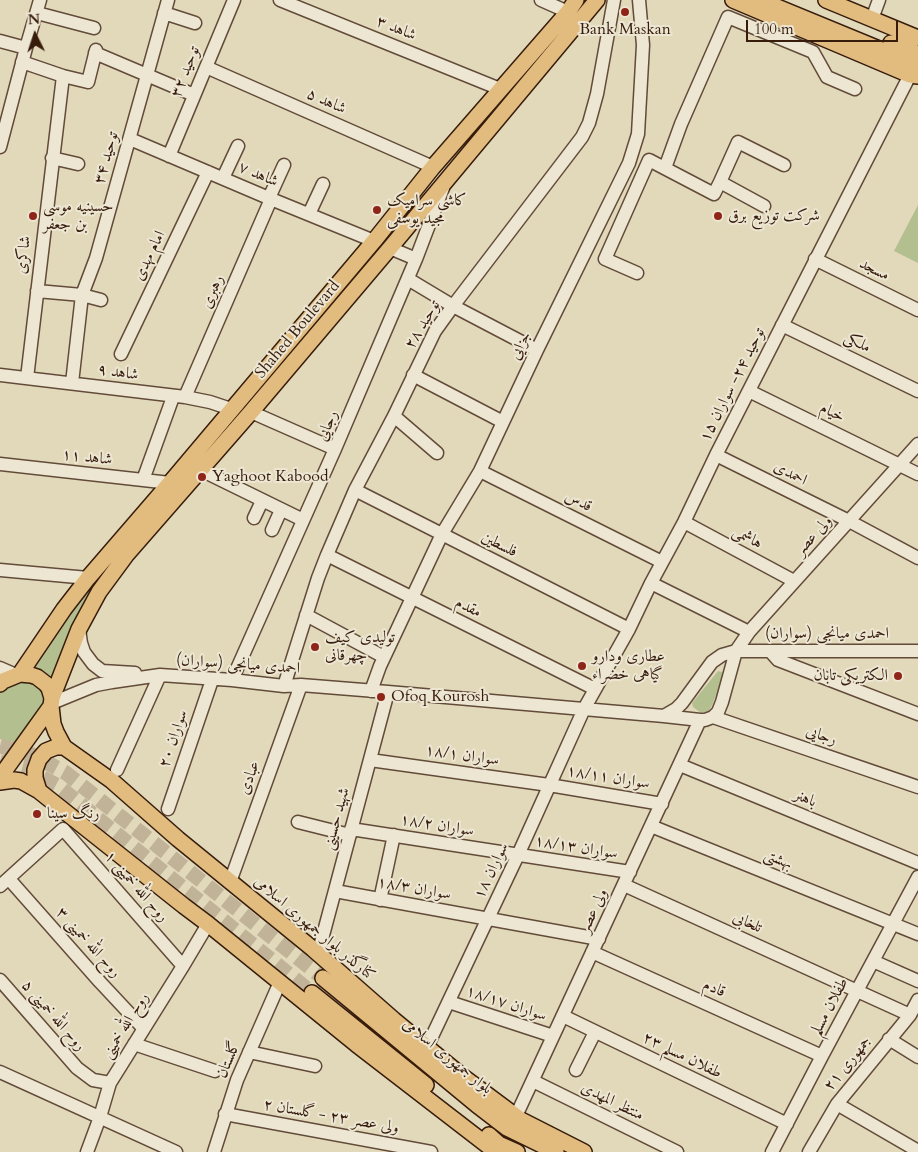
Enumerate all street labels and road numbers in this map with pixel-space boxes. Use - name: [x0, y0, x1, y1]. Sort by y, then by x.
- street label: شاهد ۳: [373, 12, 419, 46]
- street label: توحید ۳۲: [167, 44, 205, 100]
- street label: شاهد ۵: [303, 85, 349, 119]
- street label: توحید ۳۴: [90, 130, 124, 186]
- street label: شاهد ۷: [235, 158, 281, 192]
- street label: امام مهدی: [130, 228, 170, 284]
- street label: شاکری: [12, 235, 36, 275]
- street label: مسجد: [856, 254, 892, 286]
- street label: رهبری: [197, 272, 229, 312]
- street label: Shahed Boulevard: [252, 277, 344, 383]
- street label: توحید ۲۸: [401, 297, 445, 353]
- street label: توحید ۲۴- سواران ۱۵: [696, 325, 770, 445]
- street label: ملکی: [840, 328, 874, 358]
- street label: جزایی: [506, 329, 536, 363]
- street label: شاهد ۹: [96, 361, 140, 385]
- street label: خیام: [816, 399, 848, 427]
- street label: رجایی: [313, 408, 343, 444]
- street label: شاهد ۱۱: [61, 446, 113, 470]
- street label: احمدی: [770, 458, 810, 490]
- street label: قدس: [561, 487, 595, 517]
- street label: ولی عصر: [791, 512, 837, 560]
- street label: هاشمی: [729, 522, 765, 554]
- street label: فلسطین: [478, 528, 520, 562]
- street label: مقدم: [452, 593, 484, 623]
- street label: احمدی میانجی (سواران): [765, 624, 889, 644]
- street label: احمدی میانجی (سواران): [175, 651, 301, 679]
- street label: سواران ۲۰: [155, 707, 193, 771]
- street label: رجایی: [803, 722, 839, 750]
- street label: سواران ۱۸/۱: [424, 741, 500, 771]
- street label: عبادی: [235, 758, 265, 798]
- street label: سواران ۱۸/۱۱: [565, 762, 651, 794]
- street label: شهید حسینی: [319, 786, 355, 852]
- street label: باهنر: [791, 786, 819, 812]
- street label: سواران ۱۸/۲: [399, 811, 475, 841]
- street label: سواران ۱۸/۱۳: [533, 832, 619, 864]
- street label: سواران ۱۸: [470, 840, 514, 902]
- street label: بهشتی: [761, 846, 795, 874]
- street label: روح الله خمینی ۱: [100, 847, 172, 927]
- street label: کنارگذر بلوار جمهوری اسلامی: [249, 873, 379, 985]
- street label: سواران ۱۸/۳: [376, 873, 452, 905]
- street label: ولی عصر: [575, 886, 613, 936]
- street label: روح الله خمینی ۳: [51, 904, 125, 982]
- street label: تلخابی: [729, 908, 765, 938]
- street label: طفلان مسلم: [807, 975, 853, 1039]
- street label: روح الله خمینی ۵: [17, 976, 89, 1056]
- street label: قادم: [700, 976, 728, 1002]
- street label: سواران ۱۸/۱۷: [463, 982, 549, 1026]
- street label: روح الله خمینی: [98, 989, 154, 1063]
- street label: بلوار جمهوری اسلامی: [398, 1015, 496, 1099]
- street label: طفلان مسلم ۲۳: [639, 1029, 725, 1083]
- street label: جمهوری ۲۱: [820, 1033, 876, 1095]
- street label: گلستان: [213, 1039, 245, 1081]
- street label: منتظر المهدی: [577, 1079, 647, 1125]
- street label: ولی عصر ۲۳ - گلستان ۲: [262, 1096, 400, 1138]

